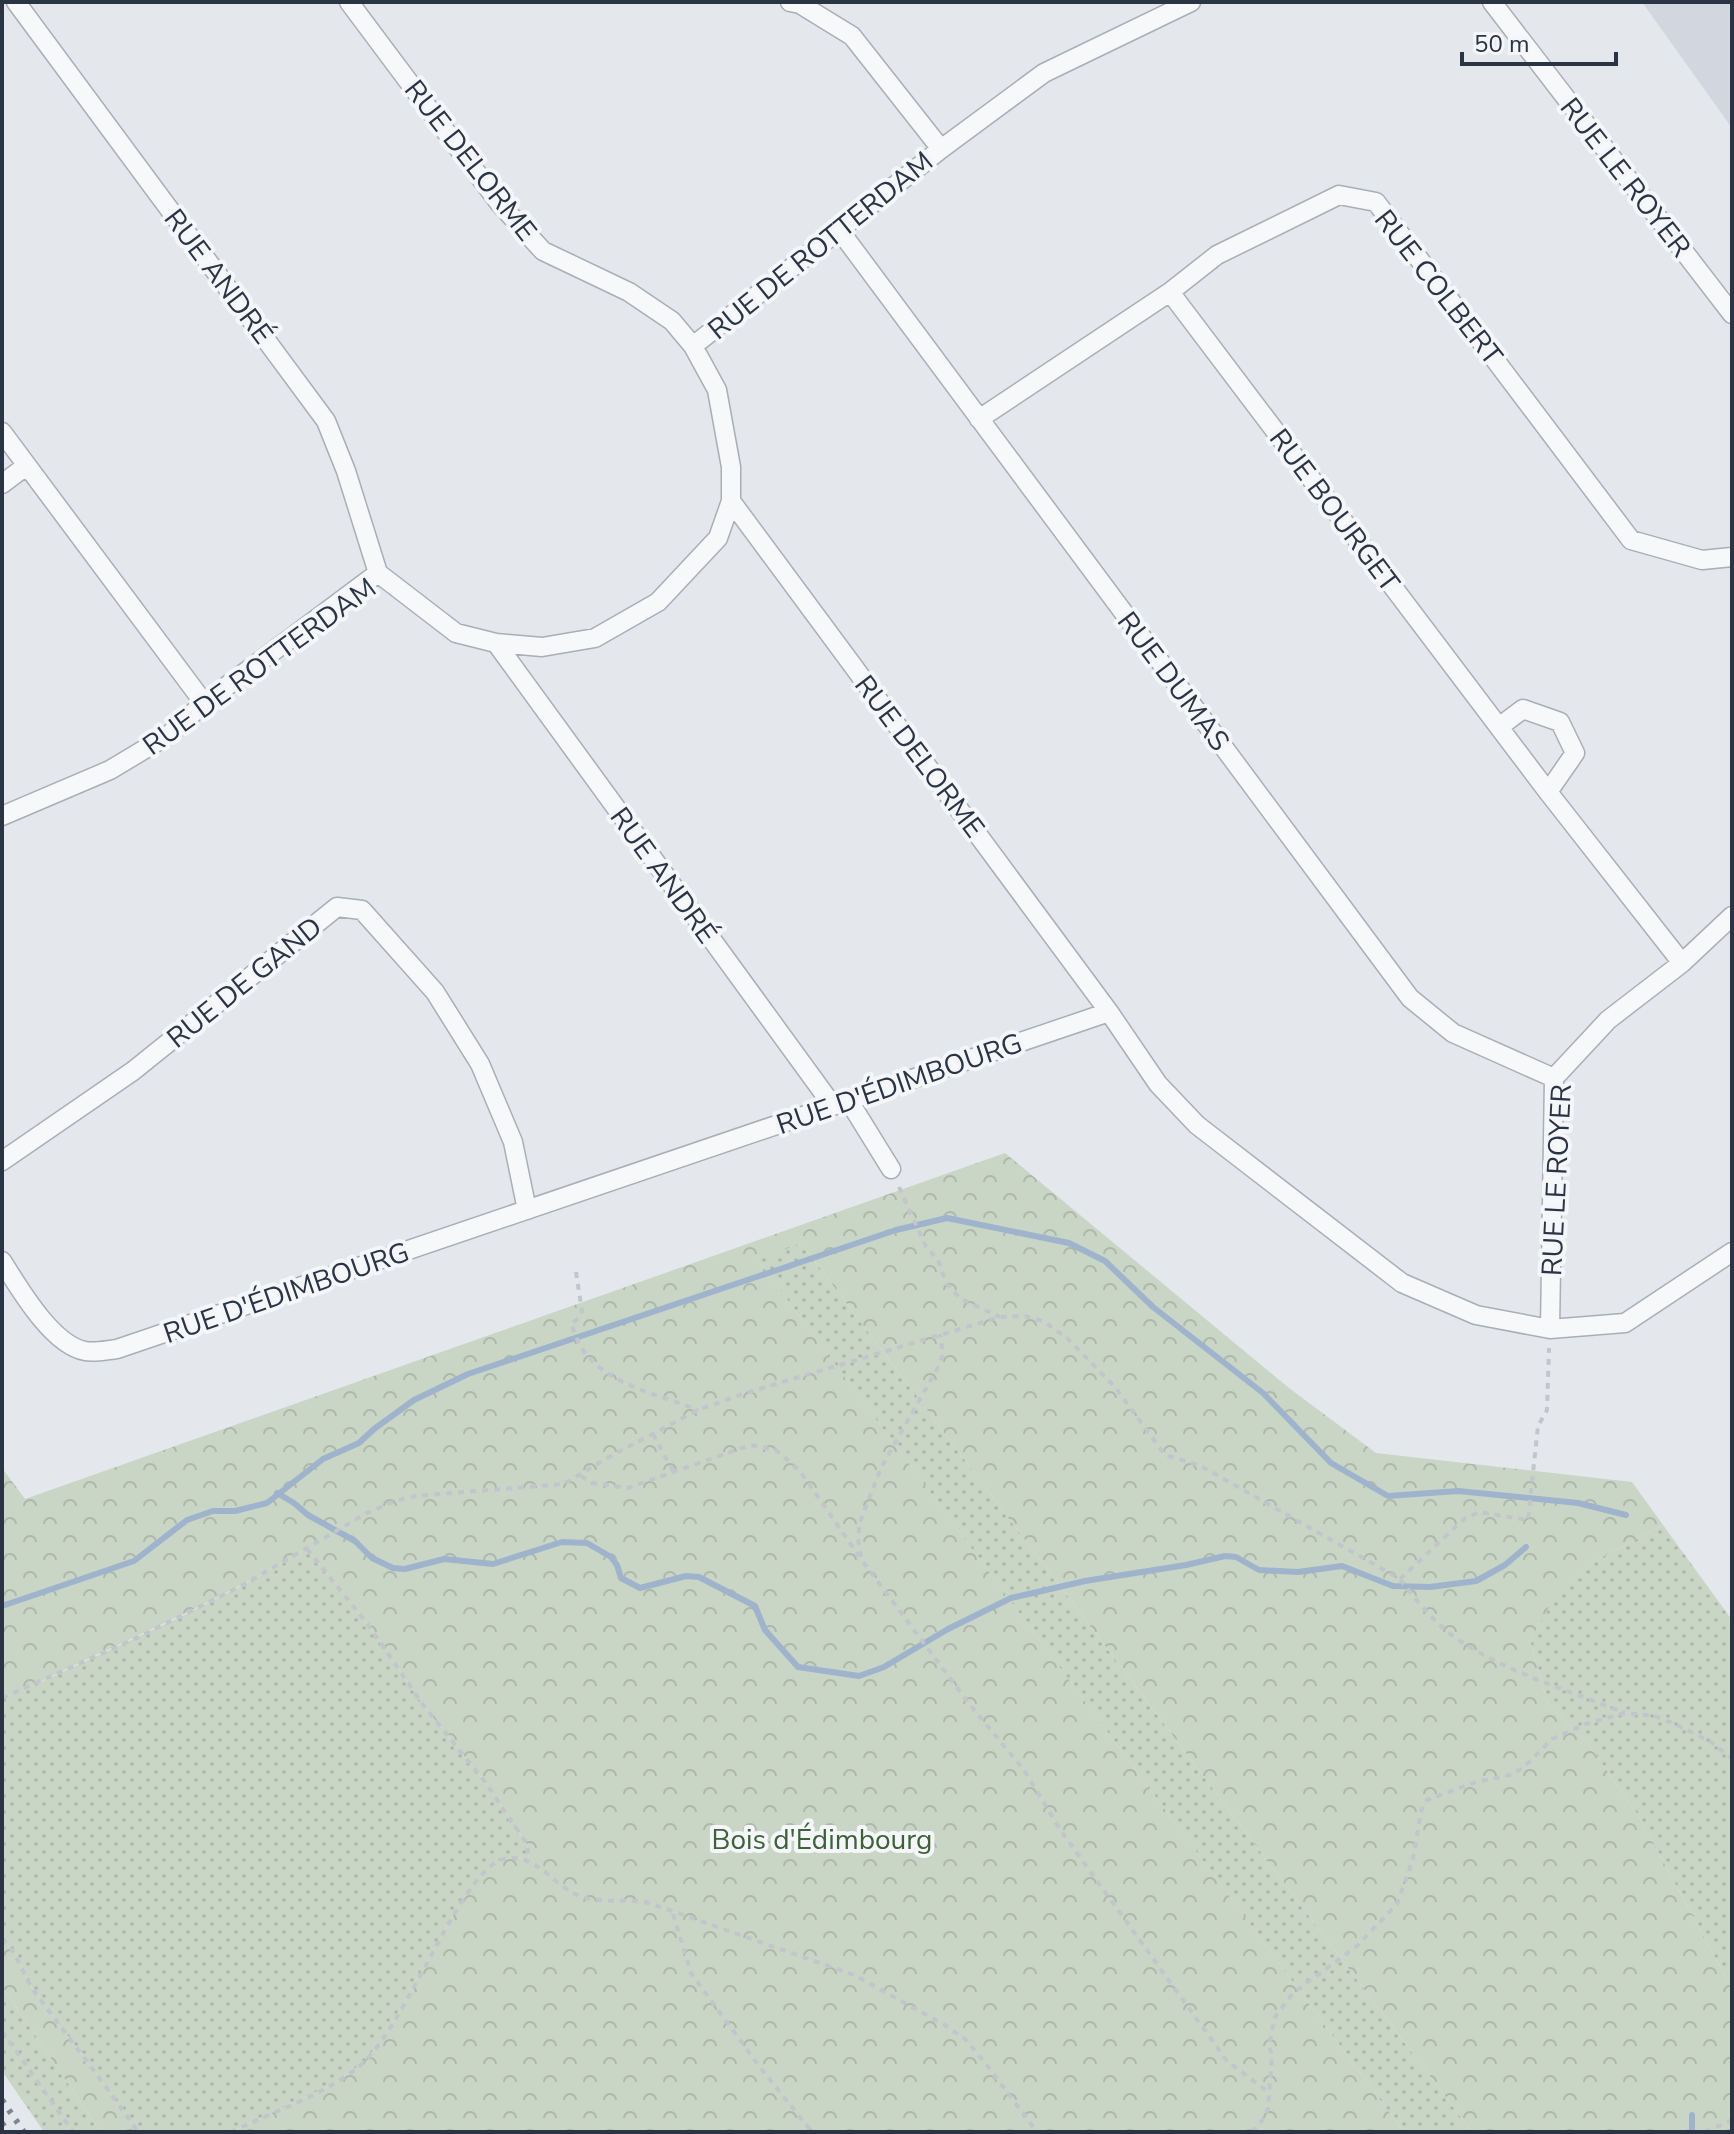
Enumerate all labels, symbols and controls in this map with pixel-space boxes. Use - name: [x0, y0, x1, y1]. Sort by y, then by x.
- scale bar: [1462, 16, 1616, 66]
- text: 50 m: [1474, 28, 1530, 60]
- street label: RUE DELORME: [395, 72, 545, 249]
- street label: RUE LE ROYER: [1551, 90, 1699, 265]
- street label: RUE DE ROTTERDAM: [700, 143, 941, 349]
- street label: RUE ANDRÉ: [155, 201, 281, 352]
- street label: RUE COLBERT: [1365, 202, 1511, 373]
- street label: RUE BOURGET: [1260, 421, 1408, 600]
- street label: RUE DE ROTTERDAM: [135, 569, 384, 764]
- street label: RUE DUMAS: [1108, 604, 1238, 759]
- street label: RUE DELORME: [846, 668, 993, 846]
- street label: RUE ANDRÉ: [601, 800, 725, 951]
- street label: RUE DE GAND: [159, 908, 330, 1057]
- street label: RUE D'ÉDIMBOURG: [771, 1024, 1027, 1144]
- street label: RUE LE ROYER: [1533, 1083, 1581, 1277]
- street label: RUE D'ÉDIMBOURG: [158, 1233, 414, 1353]
- park label: Bois d'Édimbourg: [711, 1821, 933, 1859]

